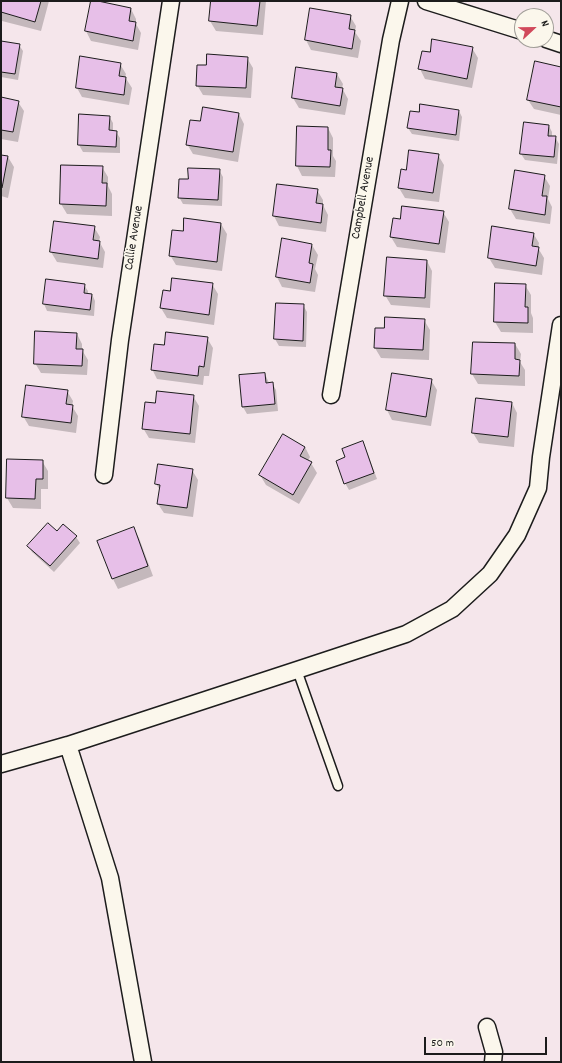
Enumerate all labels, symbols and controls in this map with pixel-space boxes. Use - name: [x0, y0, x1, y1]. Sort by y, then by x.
- north arrow: [514, 8, 554, 48]
- text: N: [536, 18, 553, 29]
- street label: Campbell Avenue: [349, 156, 379, 240]
- street label: Callie Avenue: [122, 205, 148, 271]
- scale bar: [426, 1029, 549, 1055]
- text: 50 m: [431, 1035, 454, 1052]

